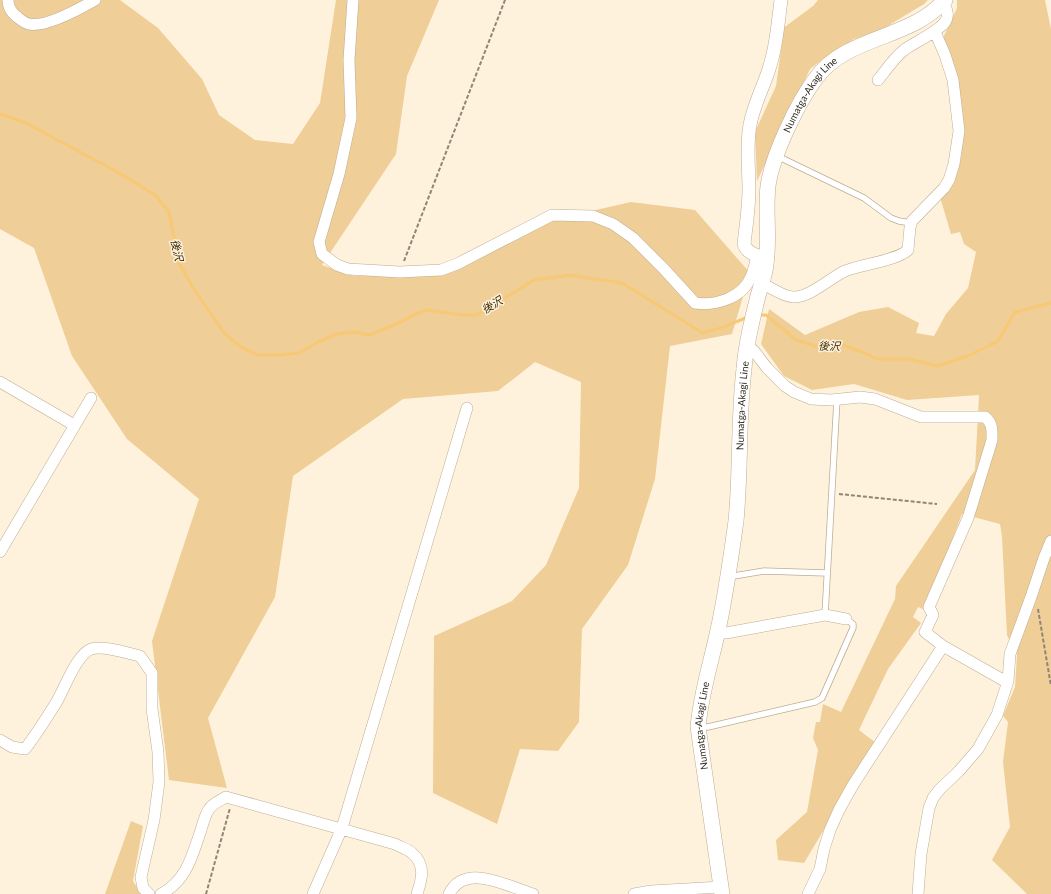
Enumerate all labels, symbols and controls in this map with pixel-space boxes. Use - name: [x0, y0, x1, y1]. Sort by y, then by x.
- street label: Numatga-Akagi Line: [780, 54, 839, 134]
- water label: 後沢: [169, 238, 187, 264]
- water label: 後沢: [479, 292, 506, 316]
- water label: 後沢: [818, 339, 842, 352]
- street label: Numatga-Akagi Line: [733, 360, 751, 450]
- street label: Numatga-Akagi Line: [692, 680, 711, 771]

